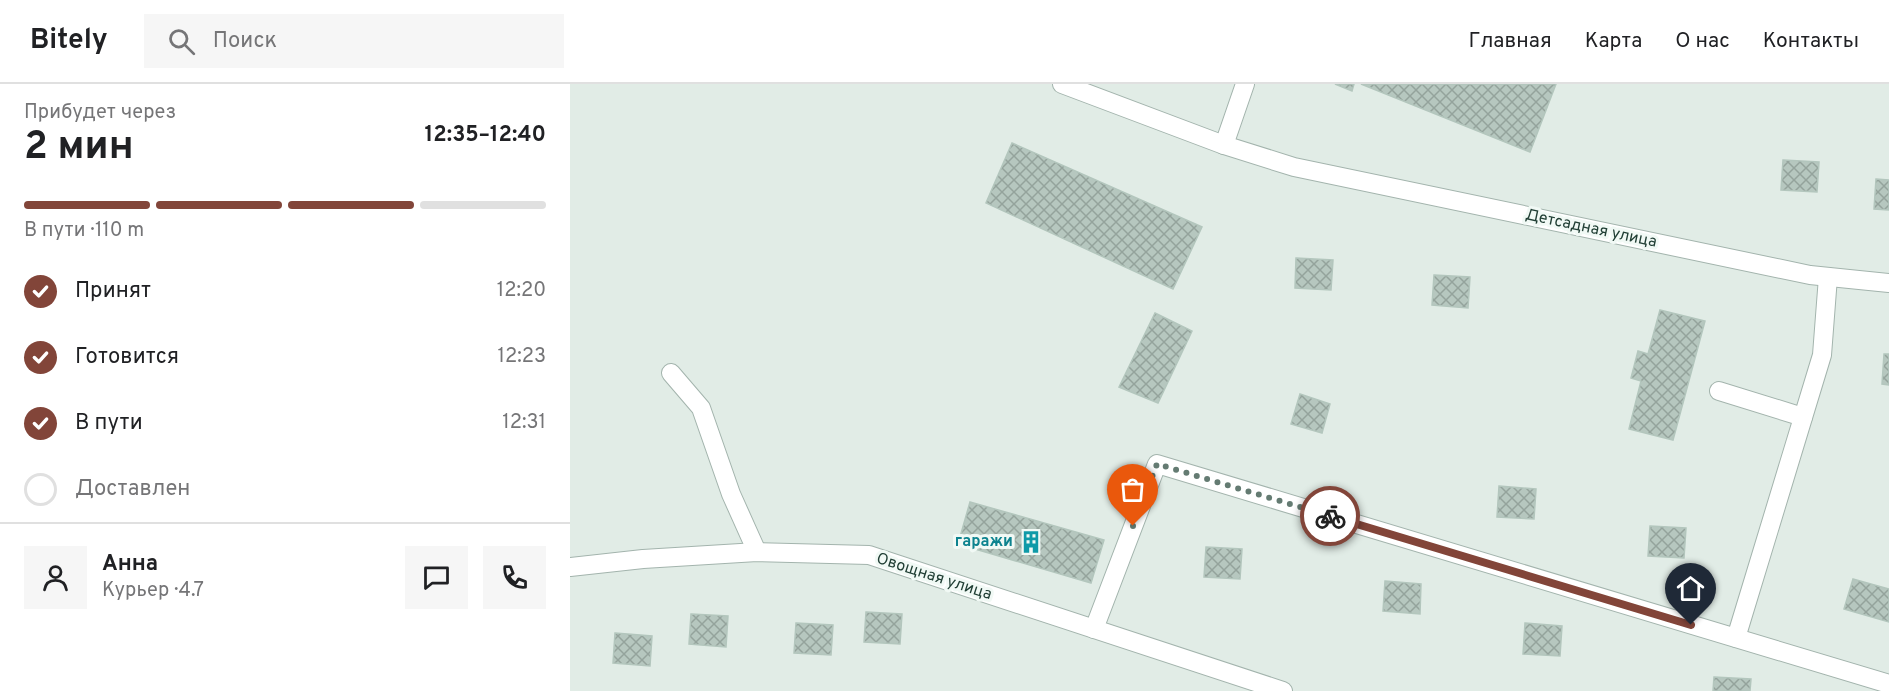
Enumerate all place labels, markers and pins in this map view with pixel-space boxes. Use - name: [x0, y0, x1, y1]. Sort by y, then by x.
- pin: [1107, 464, 1158, 526]
- building icon: гаражи: [1018, 529, 1044, 555]
- place label: гаражи: [955, 532, 1013, 552]
- pin: [1665, 563, 1716, 625]

